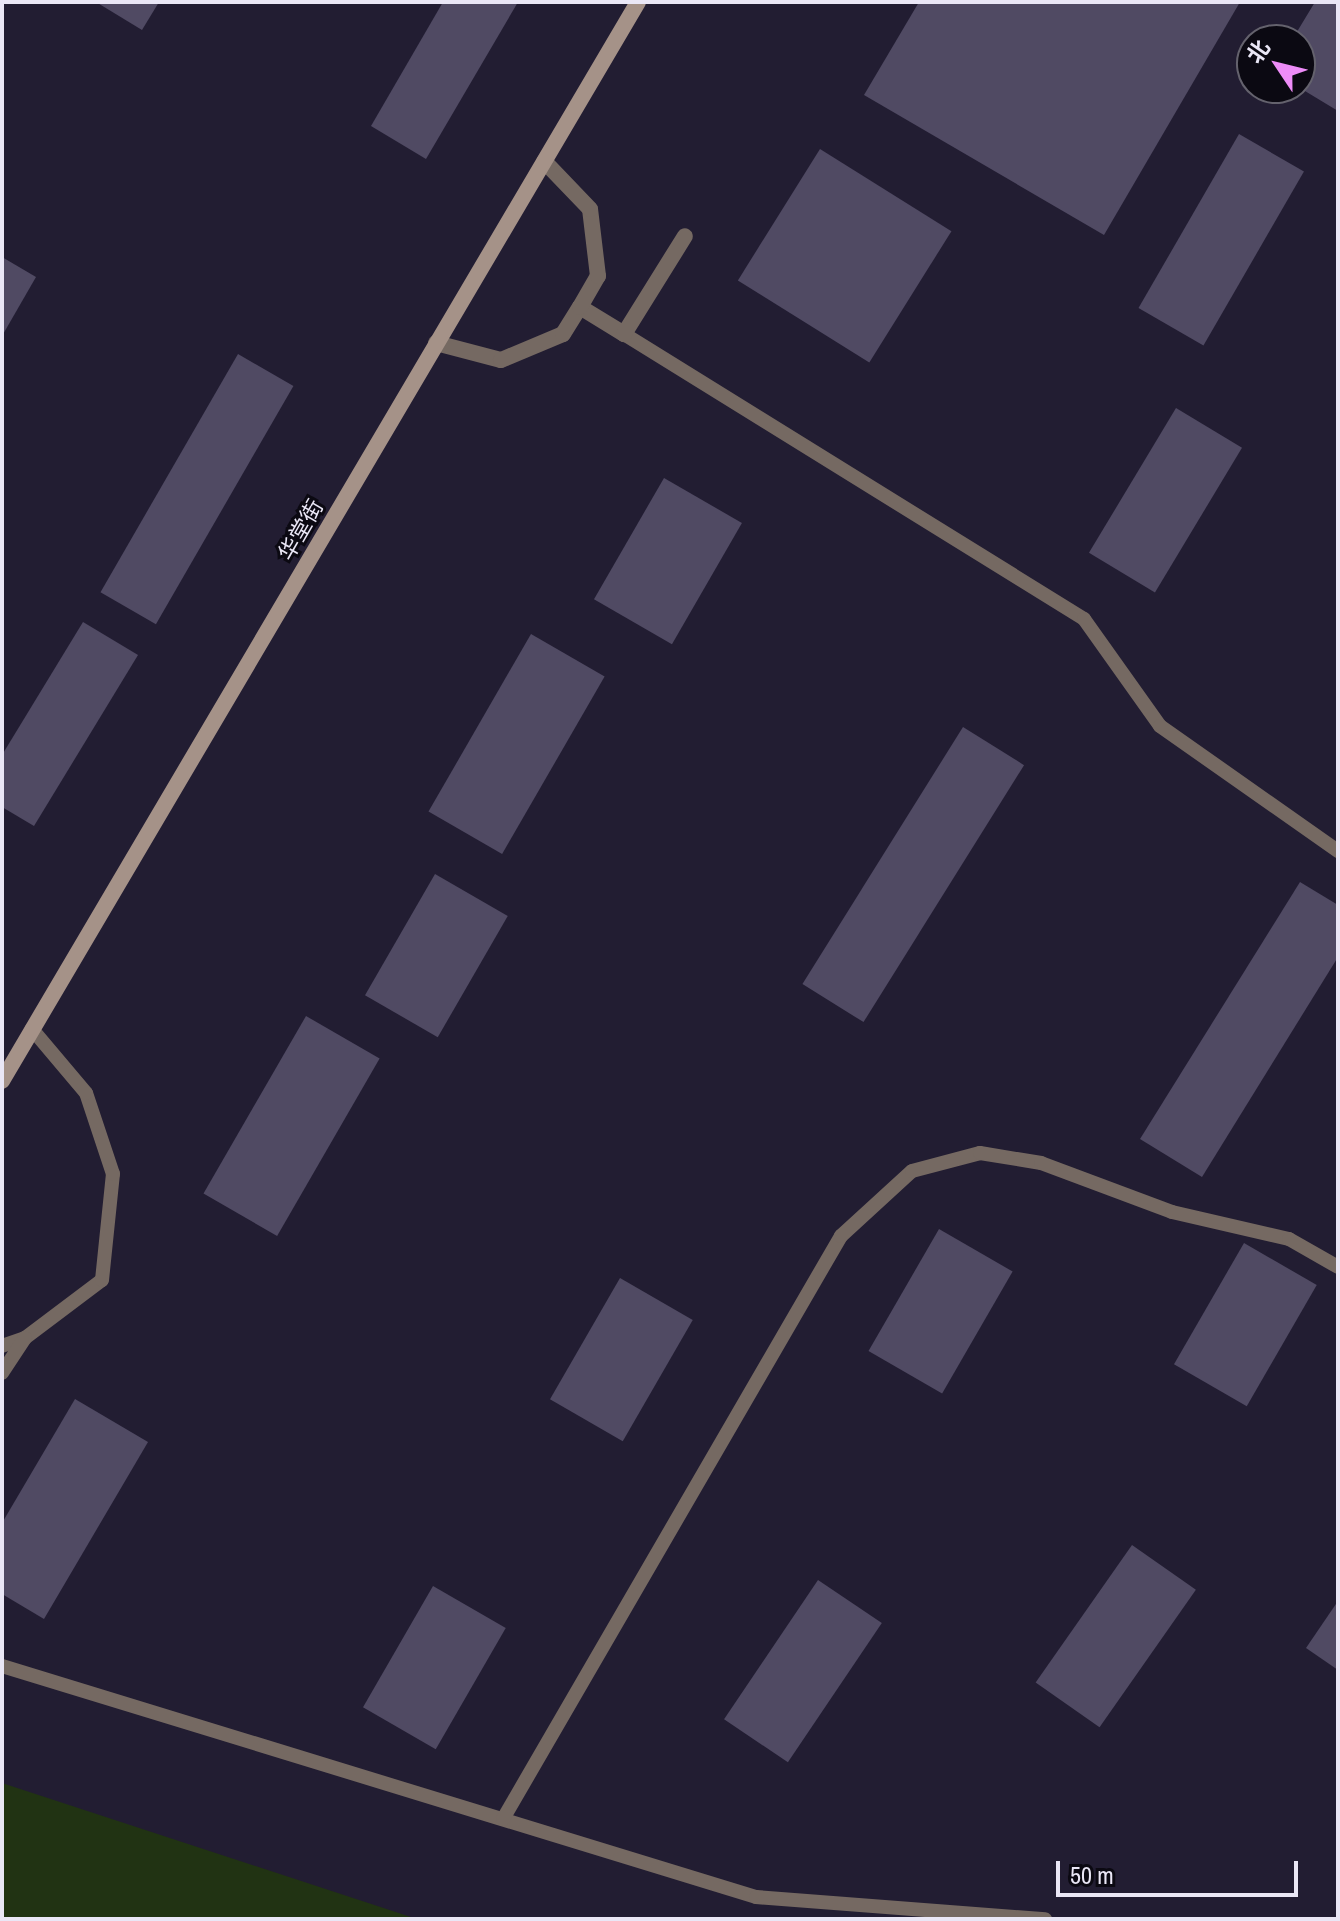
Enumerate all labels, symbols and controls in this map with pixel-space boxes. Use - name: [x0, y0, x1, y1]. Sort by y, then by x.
- north arrow: [1236, 24, 1316, 104]
- text: 北: [1239, 34, 1277, 69]
- street label: 华堂街: [273, 495, 329, 565]
- scale bar: [1060, 1845, 1302, 1895]
- text: 50 m: [1070, 1859, 1114, 1891]

